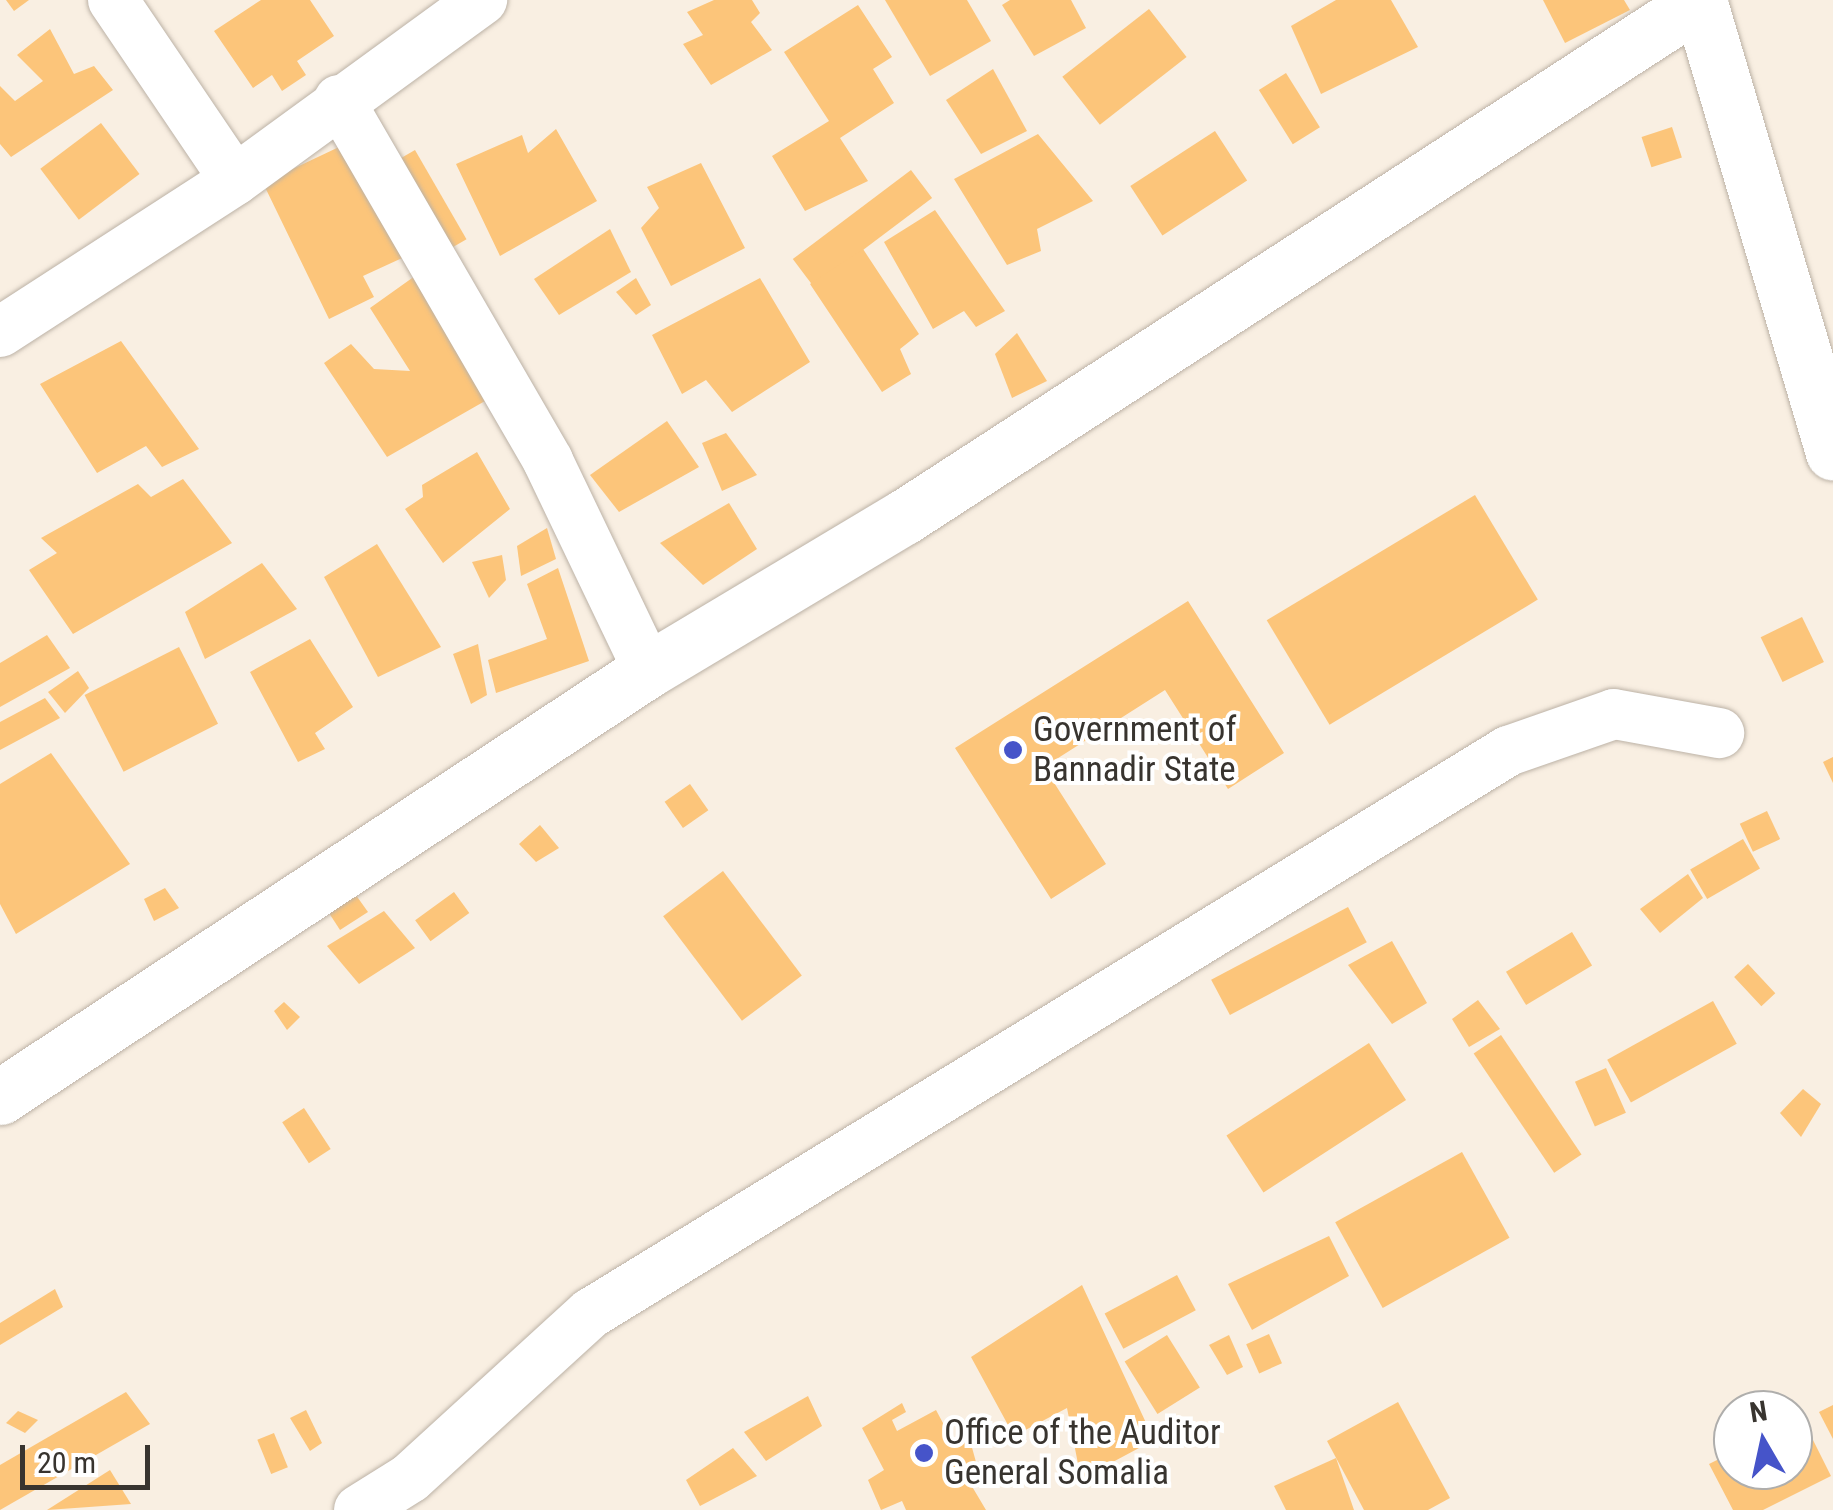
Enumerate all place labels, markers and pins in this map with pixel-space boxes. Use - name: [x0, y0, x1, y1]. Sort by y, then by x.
- place label: Government of Bannadir State: [1033, 709, 1237, 791]
- marker: Government of Bannadir State: [1002, 739, 1024, 761]
- place label: Office of the Auditor General Somalia: [944, 1412, 1221, 1494]
- marker: Office of the Auditor General Somalia: [913, 1442, 935, 1464]

